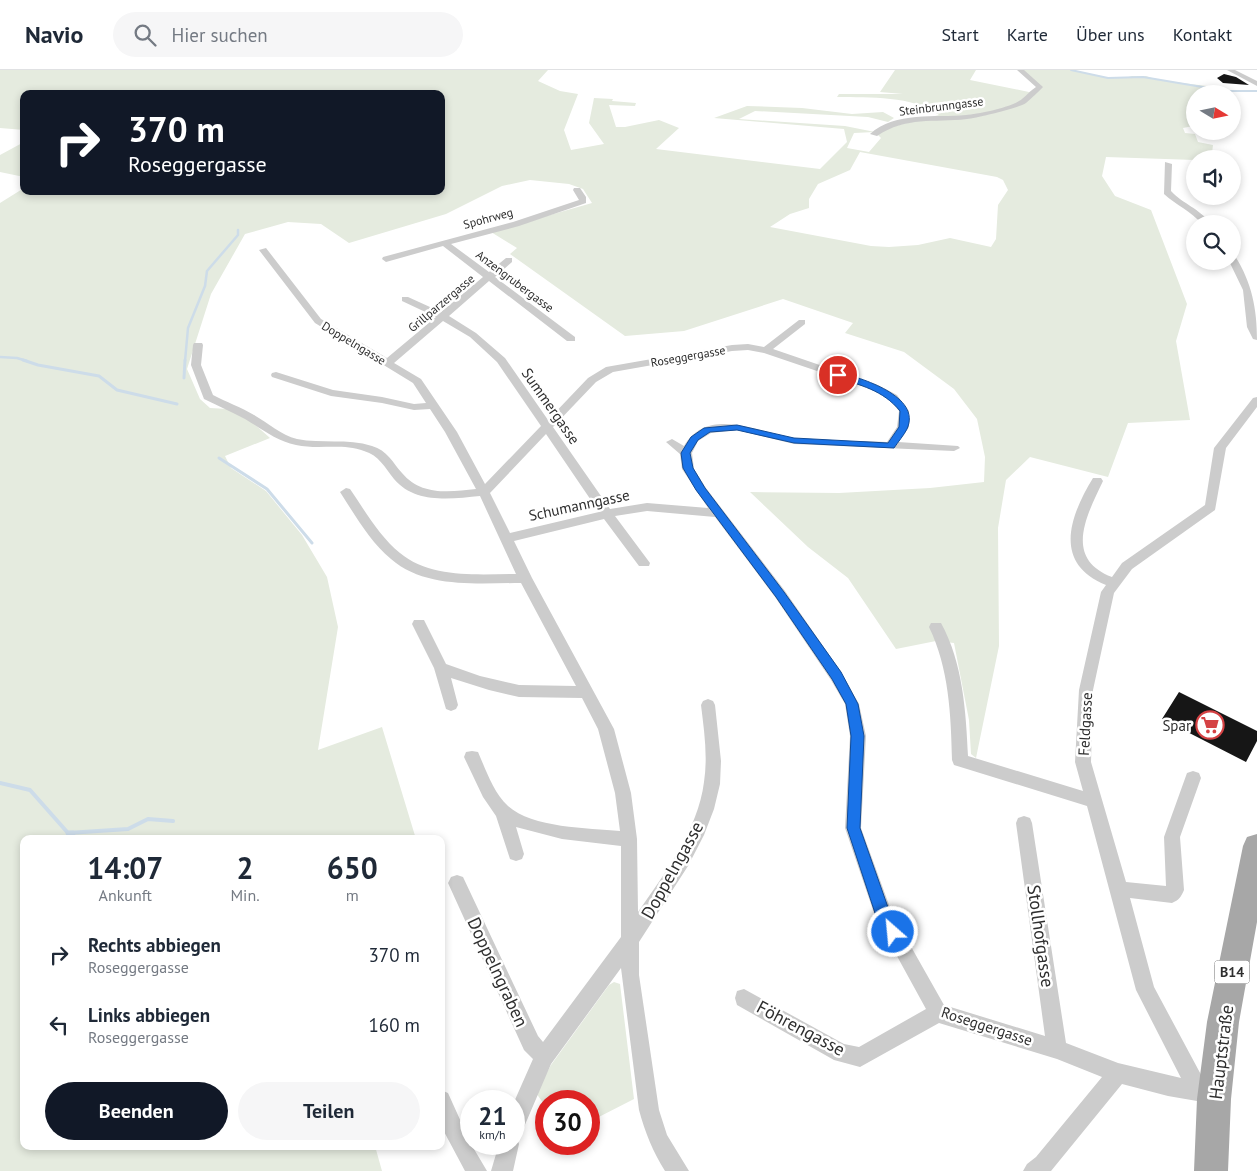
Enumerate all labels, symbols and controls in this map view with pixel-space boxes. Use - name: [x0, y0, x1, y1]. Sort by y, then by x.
- search box: [113, 12, 463, 57]
- text: Navio: [25, 19, 83, 50]
- icon: search: [131, 21, 159, 49]
- text: Hier suchen: [171, 23, 268, 47]
- text: Start: [941, 23, 979, 46]
- text: Karte: [1007, 23, 1048, 46]
- text: Über uns: [1076, 23, 1145, 46]
- text: Kontakt: [1173, 23, 1232, 46]
- north arrow: [1186, 85, 1241, 140]
- map controls: [1186, 85, 1241, 270]
- street label: Steinbrunngasse: [898, 93, 984, 119]
- text: 370 m: [128, 106, 225, 152]
- icon: right: [45, 110, 110, 175]
- text: Roseggergasse: [128, 150, 267, 178]
- button: sound: [1186, 150, 1241, 205]
- street label: Spohrweg: [461, 204, 515, 232]
- button: search: [1186, 215, 1241, 270]
- street label: Anzengrubergasse: [473, 247, 557, 315]
- street label: Grillparzergasse: [405, 271, 477, 335]
- street label: Doppelngasse: [319, 318, 389, 368]
- street label: Roseggergasse: [649, 342, 727, 370]
- pin: [817, 354, 859, 396]
- icon: arrive: [824, 361, 852, 389]
- street label: Summergasse: [518, 364, 584, 448]
- street label: Schumanngasse: [527, 485, 631, 525]
- street label: Feldgasse: [1074, 692, 1096, 756]
- supermarket icon: Spar: [1195, 710, 1225, 740]
- place label: Spar: [1162, 716, 1191, 735]
- street label: Doppelngasse: [636, 817, 708, 923]
- text: 14:07: [87, 848, 163, 887]
- text: 2: [237, 848, 254, 887]
- text: 650: [327, 848, 378, 887]
- street label: Stollhofgasse: [1022, 883, 1060, 989]
- text: Ankunft: [99, 885, 152, 905]
- text: Min.: [230, 885, 260, 905]
- text: m: [346, 885, 359, 905]
- position arrow: [866, 905, 918, 957]
- street label: Doppelngraben: [463, 913, 533, 1031]
- text: Rechts abbiegen: [88, 933, 221, 957]
- icon: right: [45, 941, 73, 969]
- text: 370 m: [368, 943, 420, 967]
- text: Roseggergasse: [88, 957, 189, 977]
- road number: B14: [1214, 960, 1250, 984]
- street label: Föhrengasse: [753, 995, 849, 1061]
- street label: Roseggergasse: [939, 1002, 1035, 1050]
- text: Links abbiegen: [88, 1003, 210, 1027]
- street label: Hauptstraße: [1204, 1003, 1238, 1101]
- icon: left: [45, 1011, 73, 1039]
- text: 160 m: [368, 1013, 420, 1037]
- text: Roseggergasse: [88, 1027, 189, 1047]
- button: Beenden: [45, 1082, 228, 1140]
- button: Teilen: [238, 1082, 420, 1140]
- speed limit sign: 30: [535, 1090, 600, 1155]
- text: 21: [478, 1100, 507, 1132]
- text: km/h: [479, 1127, 506, 1142]

